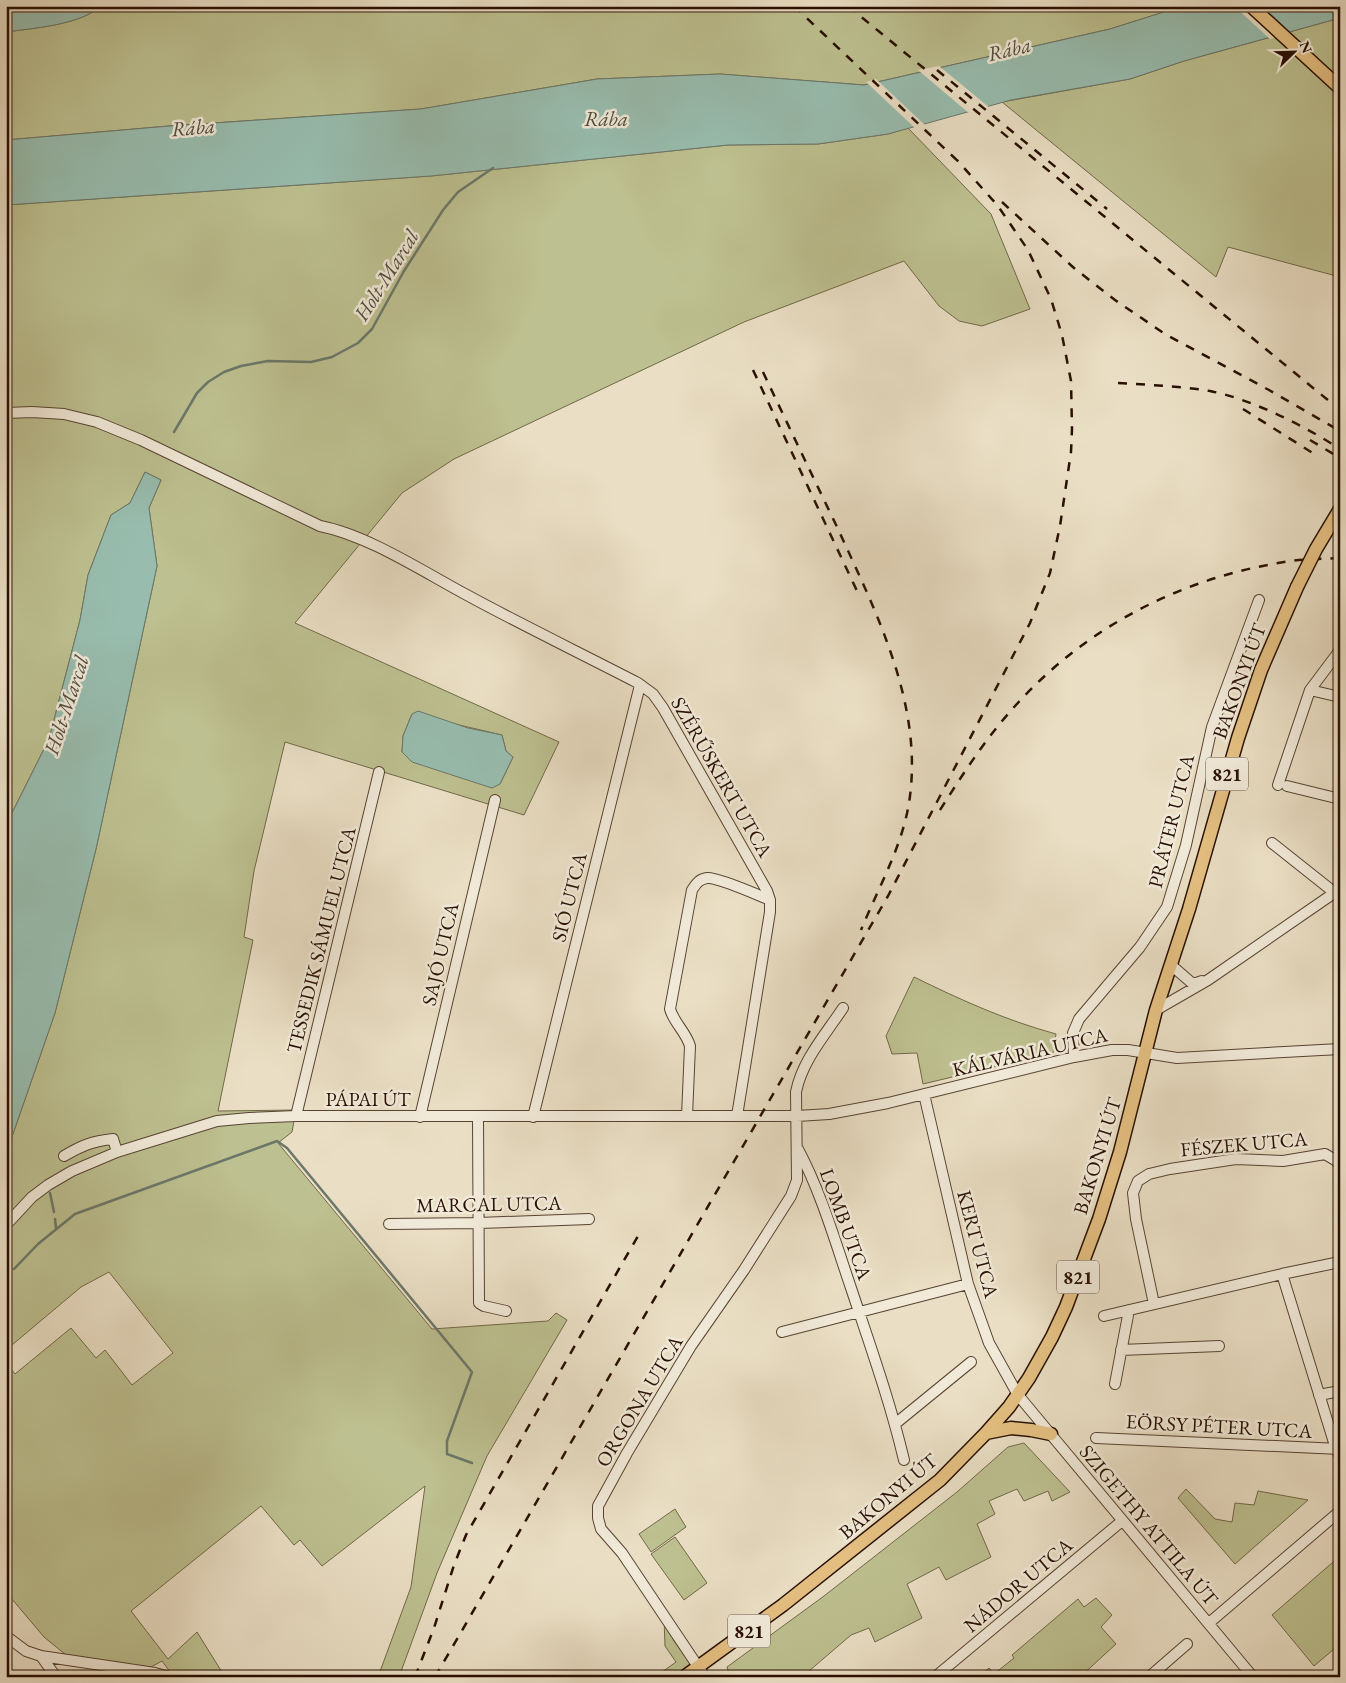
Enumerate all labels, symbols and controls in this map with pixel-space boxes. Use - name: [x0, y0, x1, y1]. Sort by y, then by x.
- north arrow: [1268, 28, 1318, 78]
- water label: Rába: [984, 31, 1034, 67]
- text: N: [1295, 38, 1317, 56]
- water label: Rába: [584, 105, 628, 132]
- water label: Rába: [170, 112, 216, 142]
- water label: Holt-Marcal: [347, 224, 425, 326]
- street label: BAKONYI ÚT: [1206, 619, 1272, 742]
- water label: Holt-Marcal: [37, 651, 95, 759]
- street label: SZÉRŰSKERT UTCA: [665, 692, 779, 862]
- street label: PRÁTER UTCA: [1142, 751, 1200, 891]
- road number: 821: [1206, 758, 1248, 791]
- street label: TESSEDIK SÁMUEL UTCA: [280, 824, 362, 1056]
- street label: SIÓ UTCA: [545, 849, 593, 944]
- street label: SAJÓ UTCA: [416, 900, 465, 1008]
- street label: KÁLVÁRIA UTCA: [950, 1021, 1110, 1082]
- street label: PÁPAI ÚT: [325, 1086, 411, 1112]
- street label: BAKONYI ÚT: [1067, 1094, 1127, 1218]
- street label: FÉSZEK UTCA: [1179, 1125, 1309, 1163]
- street label: LOMB UTCA: [814, 1165, 878, 1283]
- street label: KERT UTCA: [951, 1187, 1005, 1301]
- street label: MARCAL UTCA: [416, 1190, 562, 1218]
- road number: 821: [1057, 1260, 1099, 1294]
- street label: ORGONA UTCA: [590, 1330, 689, 1471]
- street label: EÖRSY PÉTER UTCA: [1125, 1408, 1313, 1444]
- street label: SZIGETHY ATTILA ÚT: [1074, 1439, 1224, 1611]
- street label: BAKONYI ÚT: [833, 1447, 943, 1545]
- street label: NÁDOR UTCA: [958, 1532, 1078, 1638]
- road number: 821: [728, 1614, 770, 1648]

